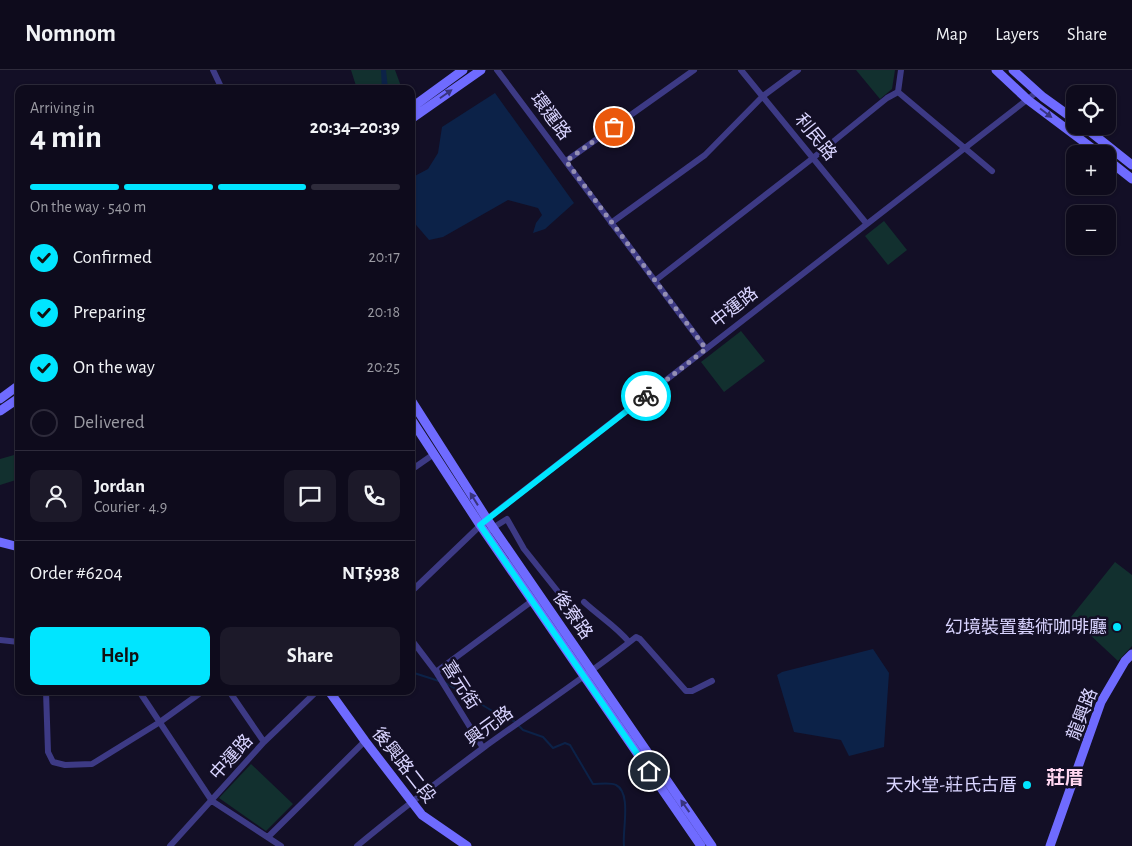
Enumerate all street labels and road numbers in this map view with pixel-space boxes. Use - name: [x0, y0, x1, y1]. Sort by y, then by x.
- street label: 環運路: [527, 88, 575, 144]
- street label: 利民路: [791, 110, 841, 164]
- street label: 中運路: [707, 282, 761, 332]
- street label: 後寮路: [549, 587, 597, 643]
- street label: 喜元街: [438, 657, 484, 713]
- street label: 龍興路: [1063, 685, 1101, 743]
- street label: 興元路: [461, 702, 517, 750]
- street label: 後興路二段: [368, 723, 440, 807]
- street label: 中運路: [206, 730, 256, 784]

